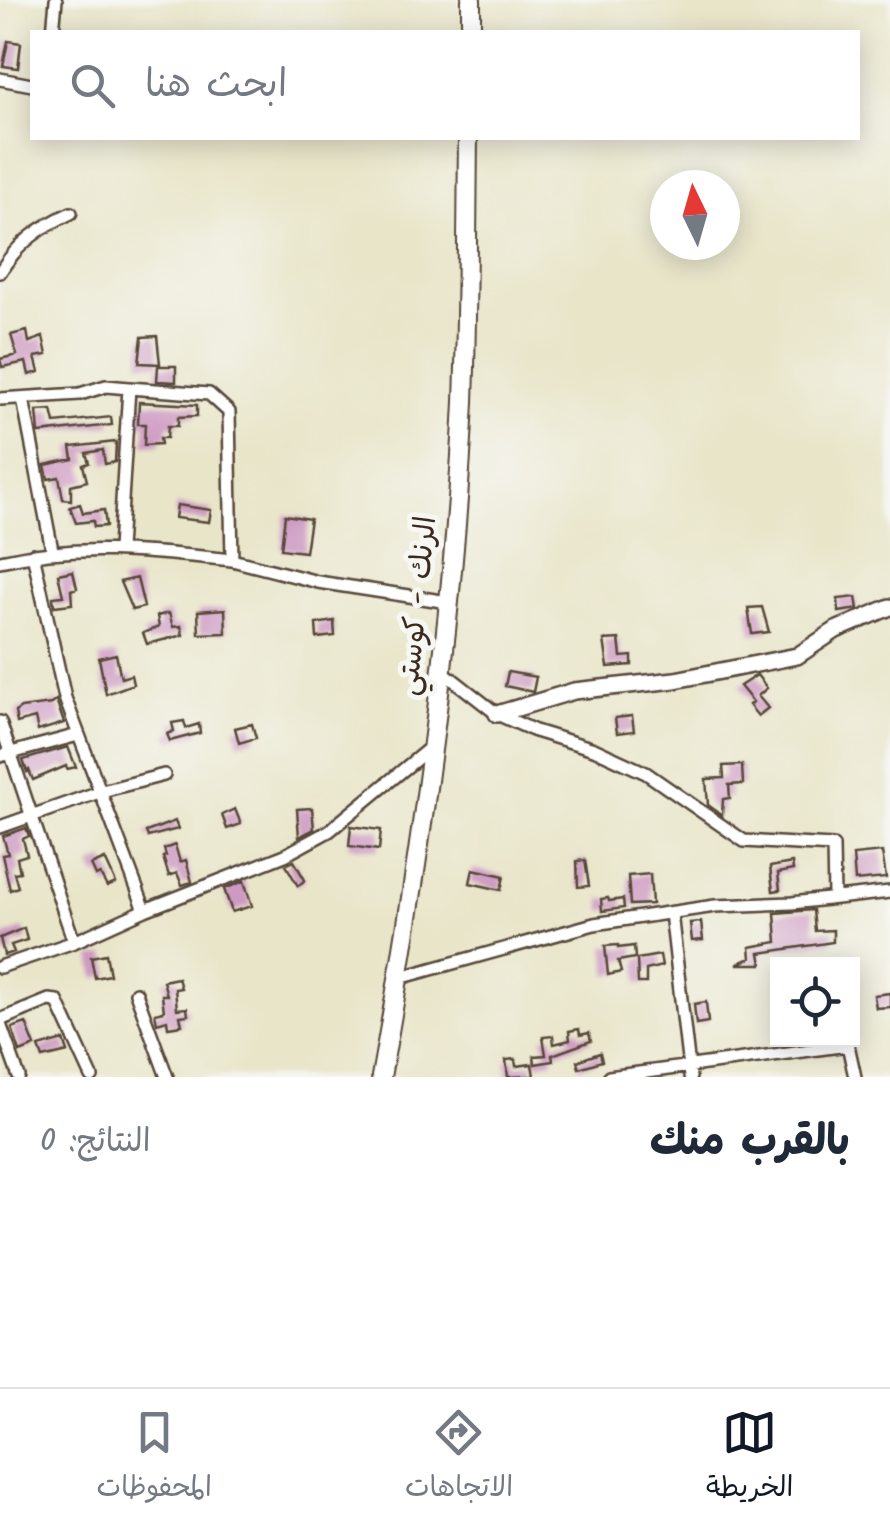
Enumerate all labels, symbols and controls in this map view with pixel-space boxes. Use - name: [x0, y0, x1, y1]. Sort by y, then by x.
- search box: [30, 30, 860, 140]
- text: ابحث هنا: [145, 56, 287, 116]
- icon: search: [65, 58, 120, 113]
- north arrow: [650, 170, 740, 260]
- street label: الرنك - كوستي: [385, 514, 451, 698]
- map controls: [770, 957, 860, 1047]
- button: locate: [770, 957, 860, 1047]
- text: بالقرب منك: [650, 1109, 850, 1176]
- text: النتائج: 0: [40, 1117, 151, 1168]
- tab: المحفوظات: [97, 1405, 212, 1511]
- tab: الاتجاهات: [405, 1405, 513, 1511]
- tab: الخريطة: [706, 1405, 793, 1511]

